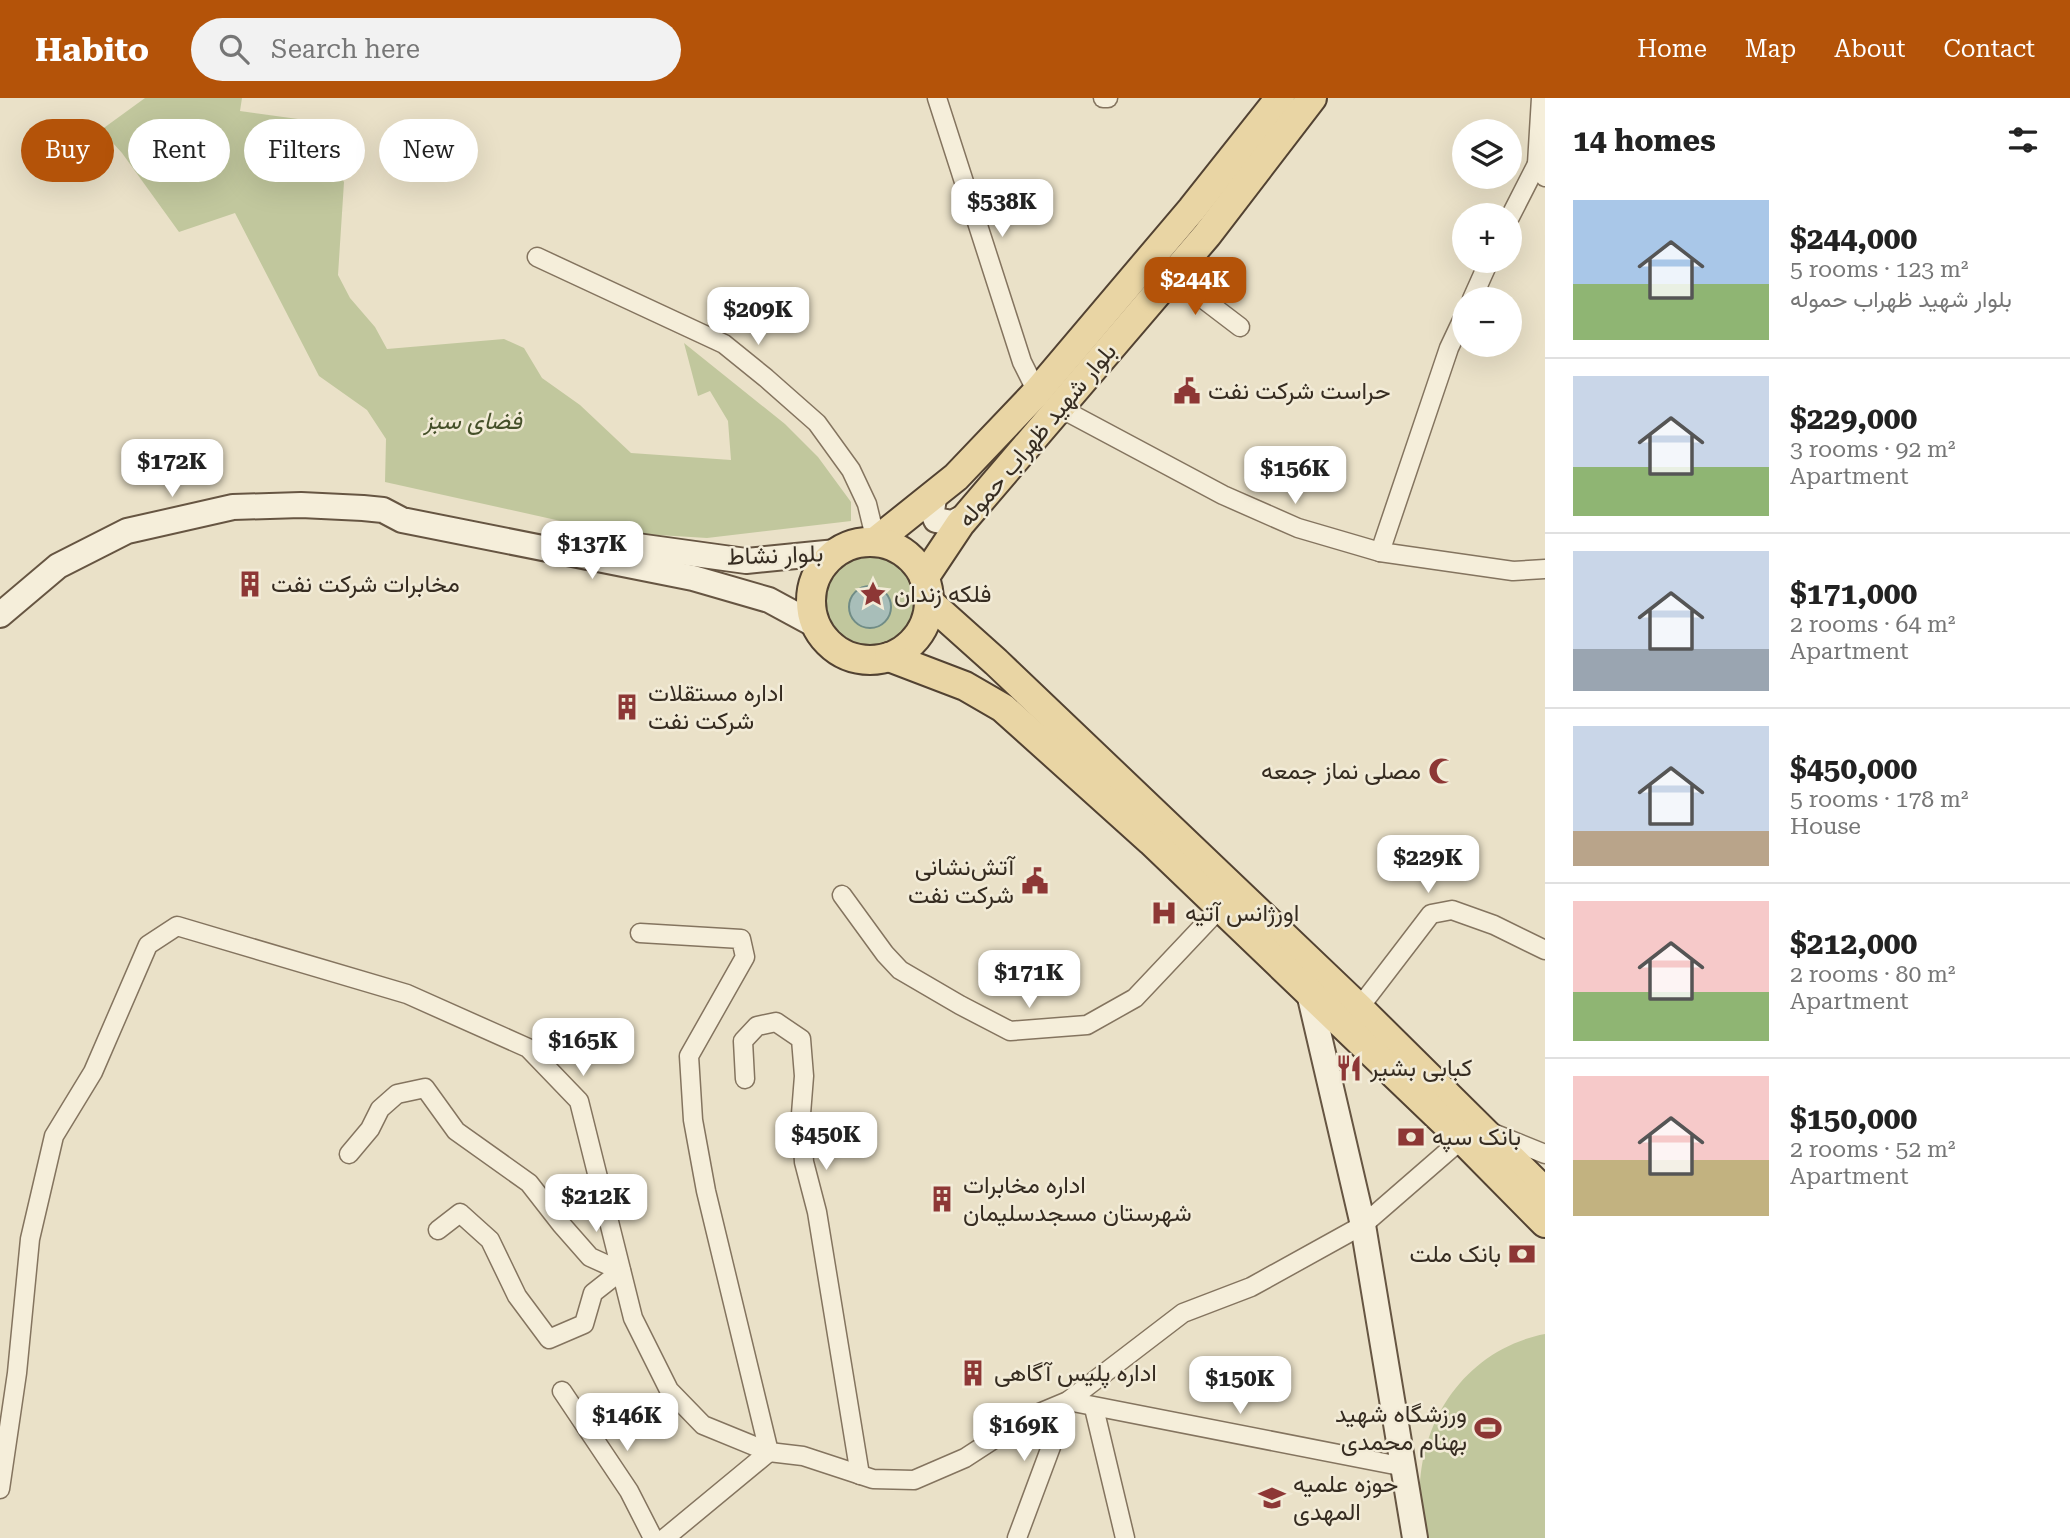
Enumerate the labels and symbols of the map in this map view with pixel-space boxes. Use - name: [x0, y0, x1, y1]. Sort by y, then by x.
- pin: $538K: [953, 180, 1051, 239]
- pin: $244K: [1146, 258, 1244, 317]
- pin: $209K: [709, 288, 807, 347]
- street label: بلوار شهید ظهراب حموله: [952, 337, 1123, 533]
- public building icon: حراست شرکت نفت: [1172, 376, 1202, 406]
- place label: حراست شرکت نفت: [1208, 377, 1391, 406]
- park label: فضای سبز: [422, 407, 523, 436]
- pin: $172K: [123, 440, 221, 499]
- pin: $156K: [1246, 446, 1344, 506]
- pin: $137K: [543, 522, 641, 581]
- street label: بلوار نشاط: [726, 539, 824, 572]
- building icon: مخابرات شرکت نفت: [235, 569, 265, 599]
- place label: مخابرات شرکت نفت: [271, 570, 460, 599]
- place icon: فلکه زندان: [858, 579, 888, 609]
- place label: فلکه زندان: [894, 580, 991, 609]
- place label: اداره مستقلات شرکت نفت: [648, 679, 784, 736]
- building icon: اداره مستقلات شرکت نفت: [612, 692, 642, 722]
- mosque icon: مصلی نماز جمعه: [1427, 756, 1457, 786]
- place label: مصلی نماز جمعه: [1261, 757, 1421, 786]
- pin: $229K: [1379, 836, 1477, 895]
- place label: آتش‌نشانی شرکت نفت: [908, 853, 1016, 910]
- public building icon: آتش‌نشانی شرکت نفت: [1020, 866, 1050, 896]
- hospital icon: اورژانس آتیه: [1149, 898, 1179, 928]
- place label: اورژانس آتیه: [1185, 899, 1299, 928]
- pin: $171K: [980, 950, 1078, 1010]
- pin: $165K: [534, 1018, 632, 1078]
- restaurant icon: کبابی بشیر: [1334, 1053, 1364, 1083]
- place label: کبابی بشیر: [1369, 1054, 1472, 1083]
- pin: $450K: [777, 1112, 875, 1172]
- bank icon: بانک سپه: [1396, 1122, 1426, 1152]
- place label: بانک سپه: [1432, 1123, 1521, 1153]
- place label: اداره مخابرات شهرستان مسجدسلیمان: [963, 1171, 1192, 1228]
- pin: $212K: [547, 1174, 645, 1234]
- building icon: اداره مخابرات شهرستان مسجدسلیمان: [927, 1184, 957, 1214]
- bank icon: بانک ملت: [1507, 1239, 1537, 1269]
- place label: بانک ملت: [1409, 1240, 1501, 1268]
- pin: $150K: [1191, 1356, 1289, 1416]
- building icon: اداره پلیس آگاهی: [958, 1358, 988, 1388]
- place label: اداره پلیس آگاهی: [994, 1359, 1157, 1389]
- pin: $146K: [578, 1394, 676, 1453]
- place label: ورزشگاه شهید بهنام محمدی: [1335, 1400, 1467, 1458]
- pin: $169K: [975, 1404, 1073, 1463]
- sports icon: ورزشگاه شهید بهنام محمدی: [1473, 1413, 1503, 1443]
- place label: حوزه علمیه المهدی: [1293, 1470, 1398, 1527]
- school or university icon: حوزه علمیه المهدی: [1257, 1483, 1287, 1513]

